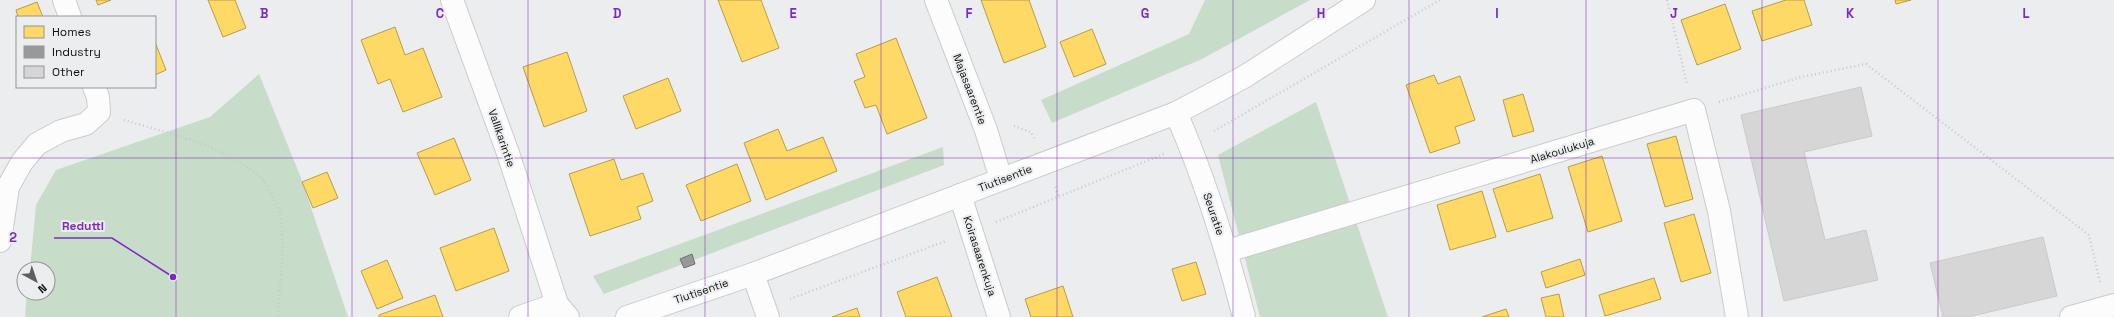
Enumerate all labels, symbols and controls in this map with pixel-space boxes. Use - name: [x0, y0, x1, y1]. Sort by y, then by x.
- text: B: [260, 5, 269, 22]
- text: C: [436, 5, 444, 22]
- text: D: [613, 5, 622, 22]
- text: E: [789, 5, 797, 22]
- text: F: [966, 5, 973, 22]
- text: G: [1141, 5, 1149, 22]
- text: H: [1317, 5, 1325, 22]
- text: I: [1495, 5, 1499, 22]
- text: J: [1670, 5, 1678, 22]
- text: K: [1846, 5, 1855, 22]
- text: L: [2022, 5, 2030, 22]
- legend: [16, 16, 156, 88]
- text: Homes: [52, 24, 91, 40]
- text: Industry: [52, 44, 101, 60]
- street label: Majasaarentie: [950, 52, 990, 126]
- text: Other: [52, 64, 85, 80]
- street label: Vallikarintie: [486, 107, 518, 169]
- street label: Alakoulukuja: [1528, 133, 1596, 166]
- street label: Tiutisentie: [976, 161, 1034, 195]
- street label: Seuratie: [1200, 191, 1228, 237]
- callout: Redutti: [54, 214, 112, 238]
- street label: Koirasaarenkuja: [960, 214, 1000, 299]
- text: Redutti: [62, 218, 104, 234]
- text: 2: [9, 229, 17, 246]
- north arrow: [16, 261, 56, 301]
- street label: Tiutisentie: [672, 275, 730, 307]
- text: N: [35, 281, 50, 296]

